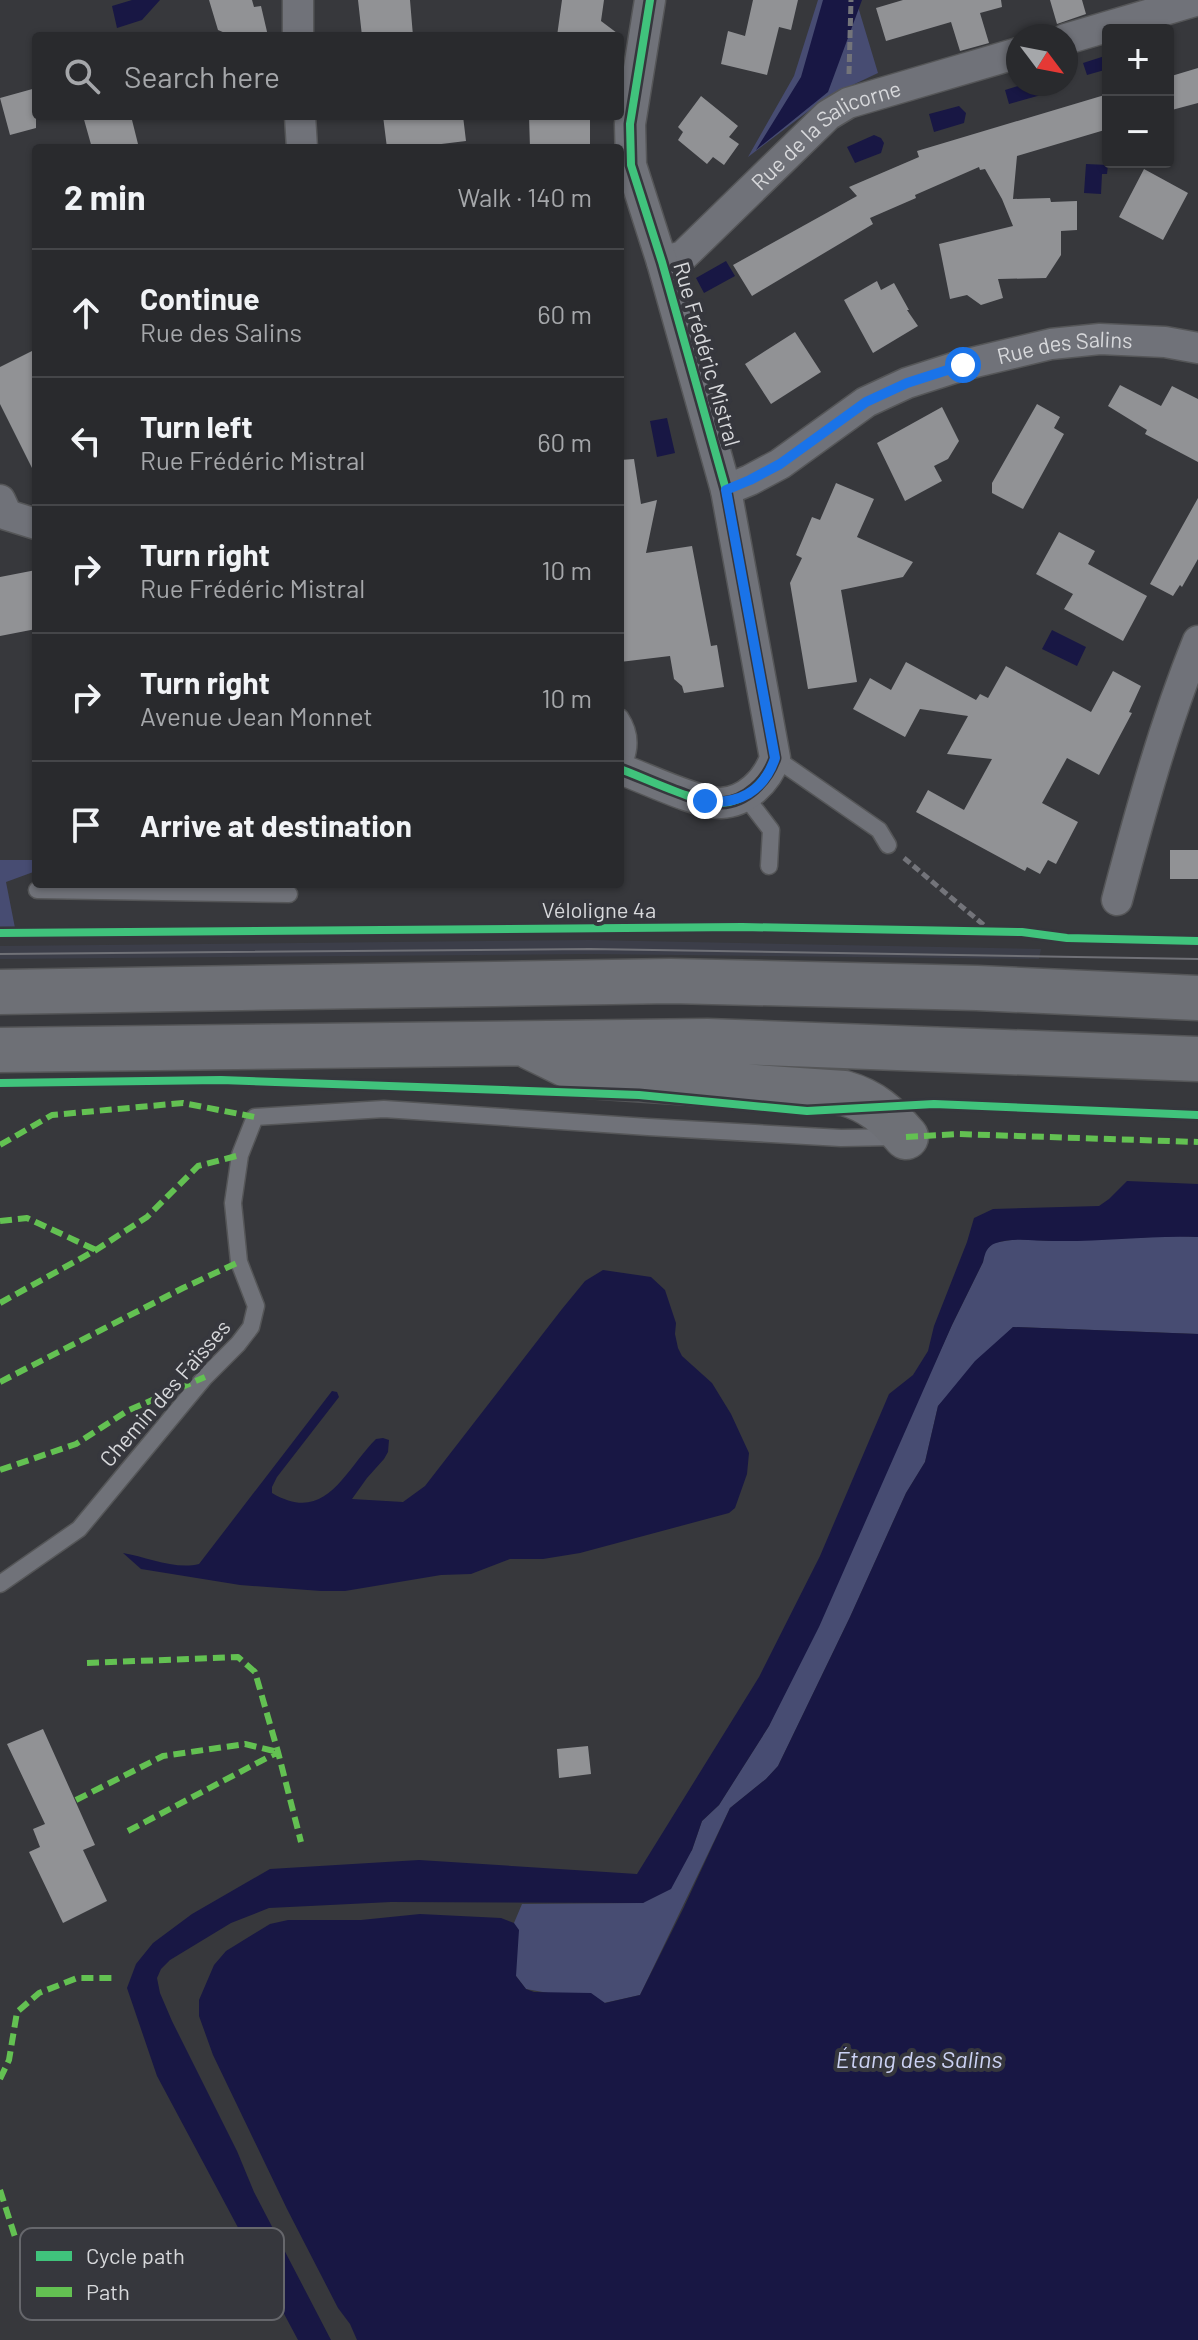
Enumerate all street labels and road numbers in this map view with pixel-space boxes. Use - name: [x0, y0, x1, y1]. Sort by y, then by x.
- street label: Rue de la Salicorne: [745, 74, 904, 195]
- street label: Rue Frédéric Mistral: [669, 259, 747, 449]
- street label: Rue des Salins: [994, 325, 1133, 368]
- street label: Véloligne 4a: [542, 896, 656, 922]
- street label: Chemin des Faïsses: [93, 1314, 235, 1471]

